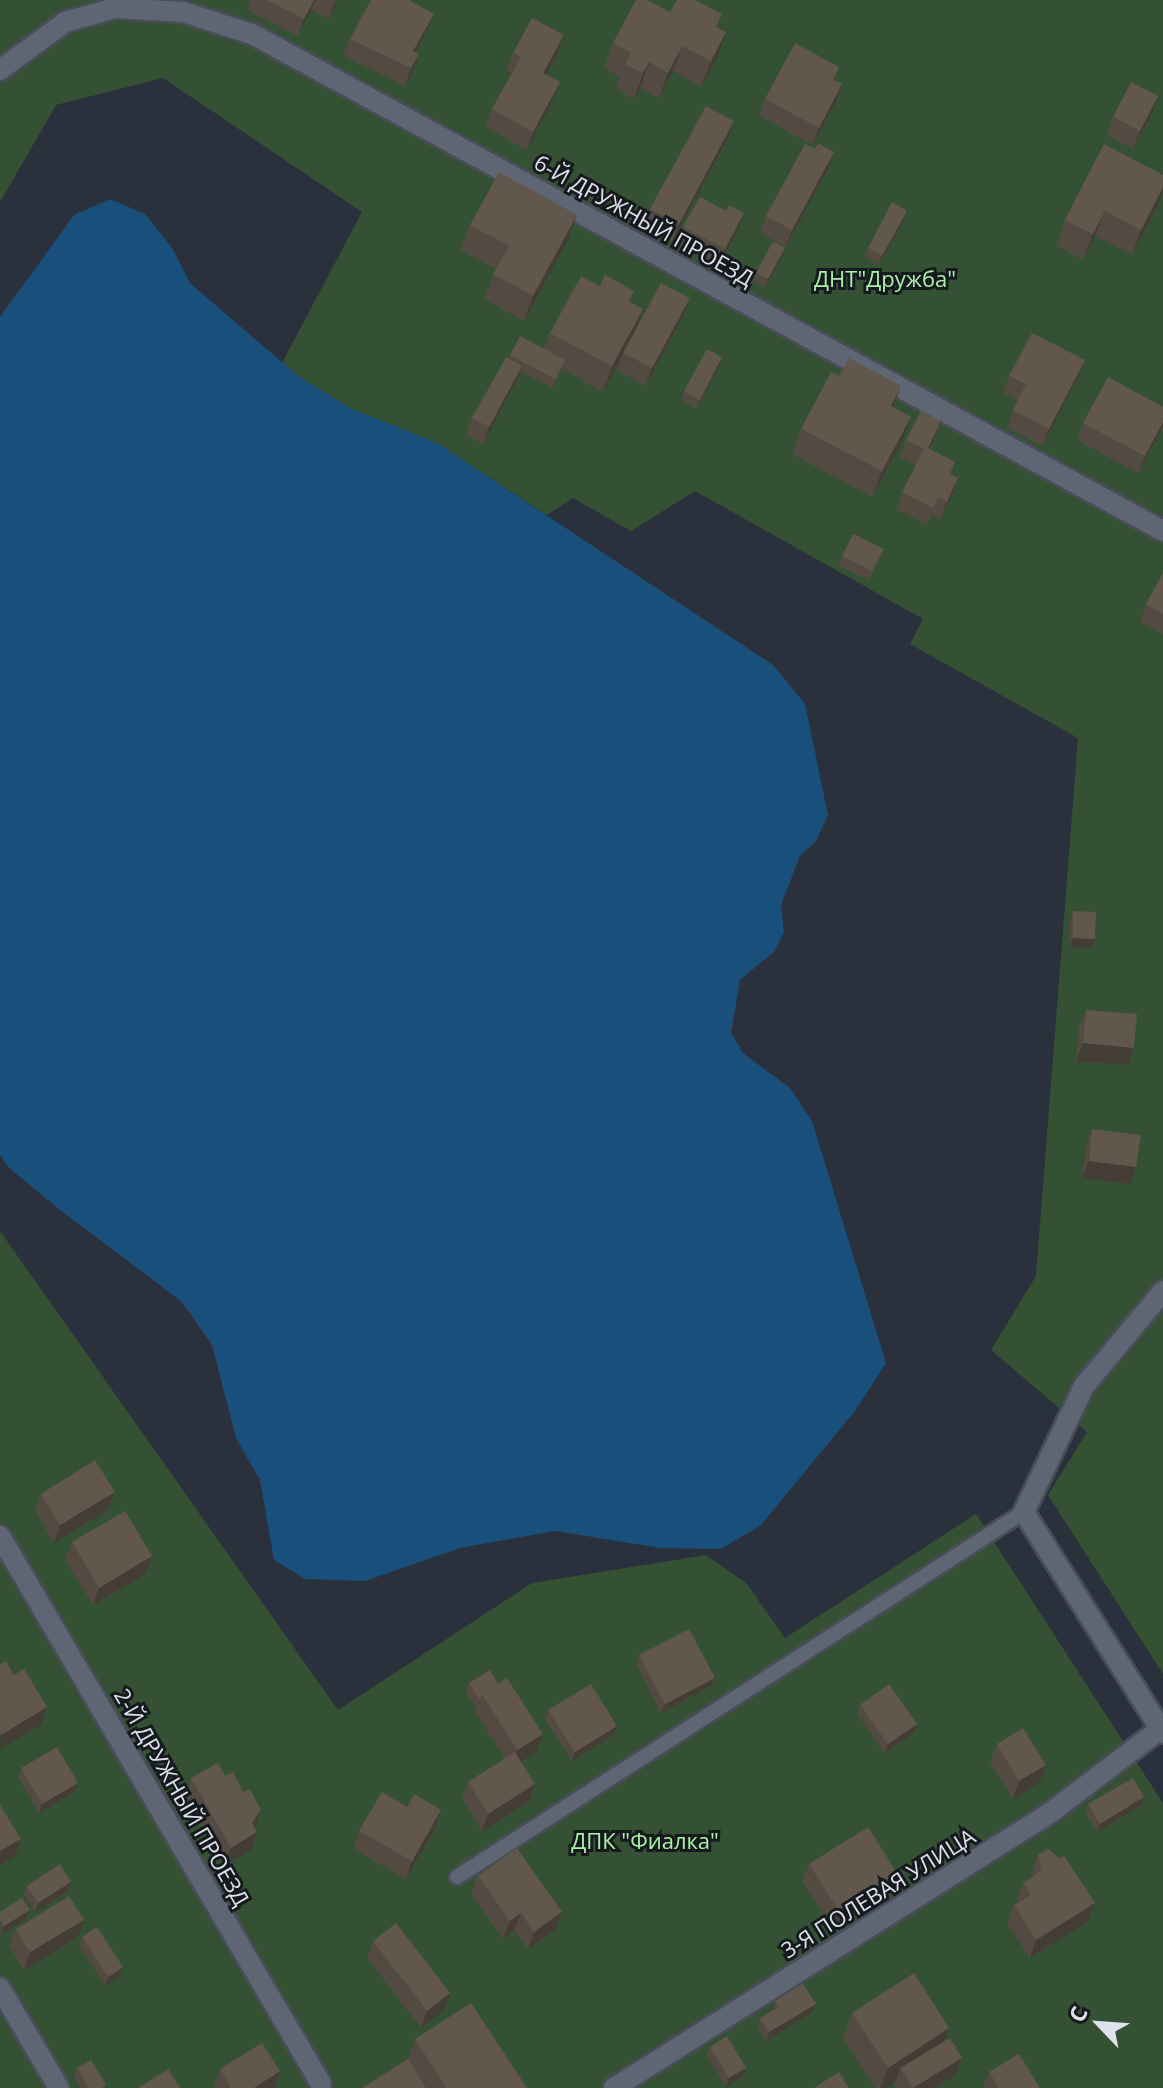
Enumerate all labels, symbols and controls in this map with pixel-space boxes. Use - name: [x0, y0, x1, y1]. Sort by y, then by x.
- street label: 6-Й ДРУЖНЫЙ ПРОЕЗД: [530, 149, 758, 291]
- park label: ДНТ"Дружба": [814, 266, 956, 292]
- street label: 2-Й ДРУЖНЫЙ ПРОЕЗД: [109, 1684, 255, 1910]
- street label: 3-Я ПОЛЕВАЯ УЛИЦА: [776, 1823, 980, 1963]
- park label: ДПК "Фиалка": [571, 1828, 719, 1854]
- north arrow: [1059, 1984, 1139, 2064]
- text: С: [1061, 2001, 1094, 2027]

